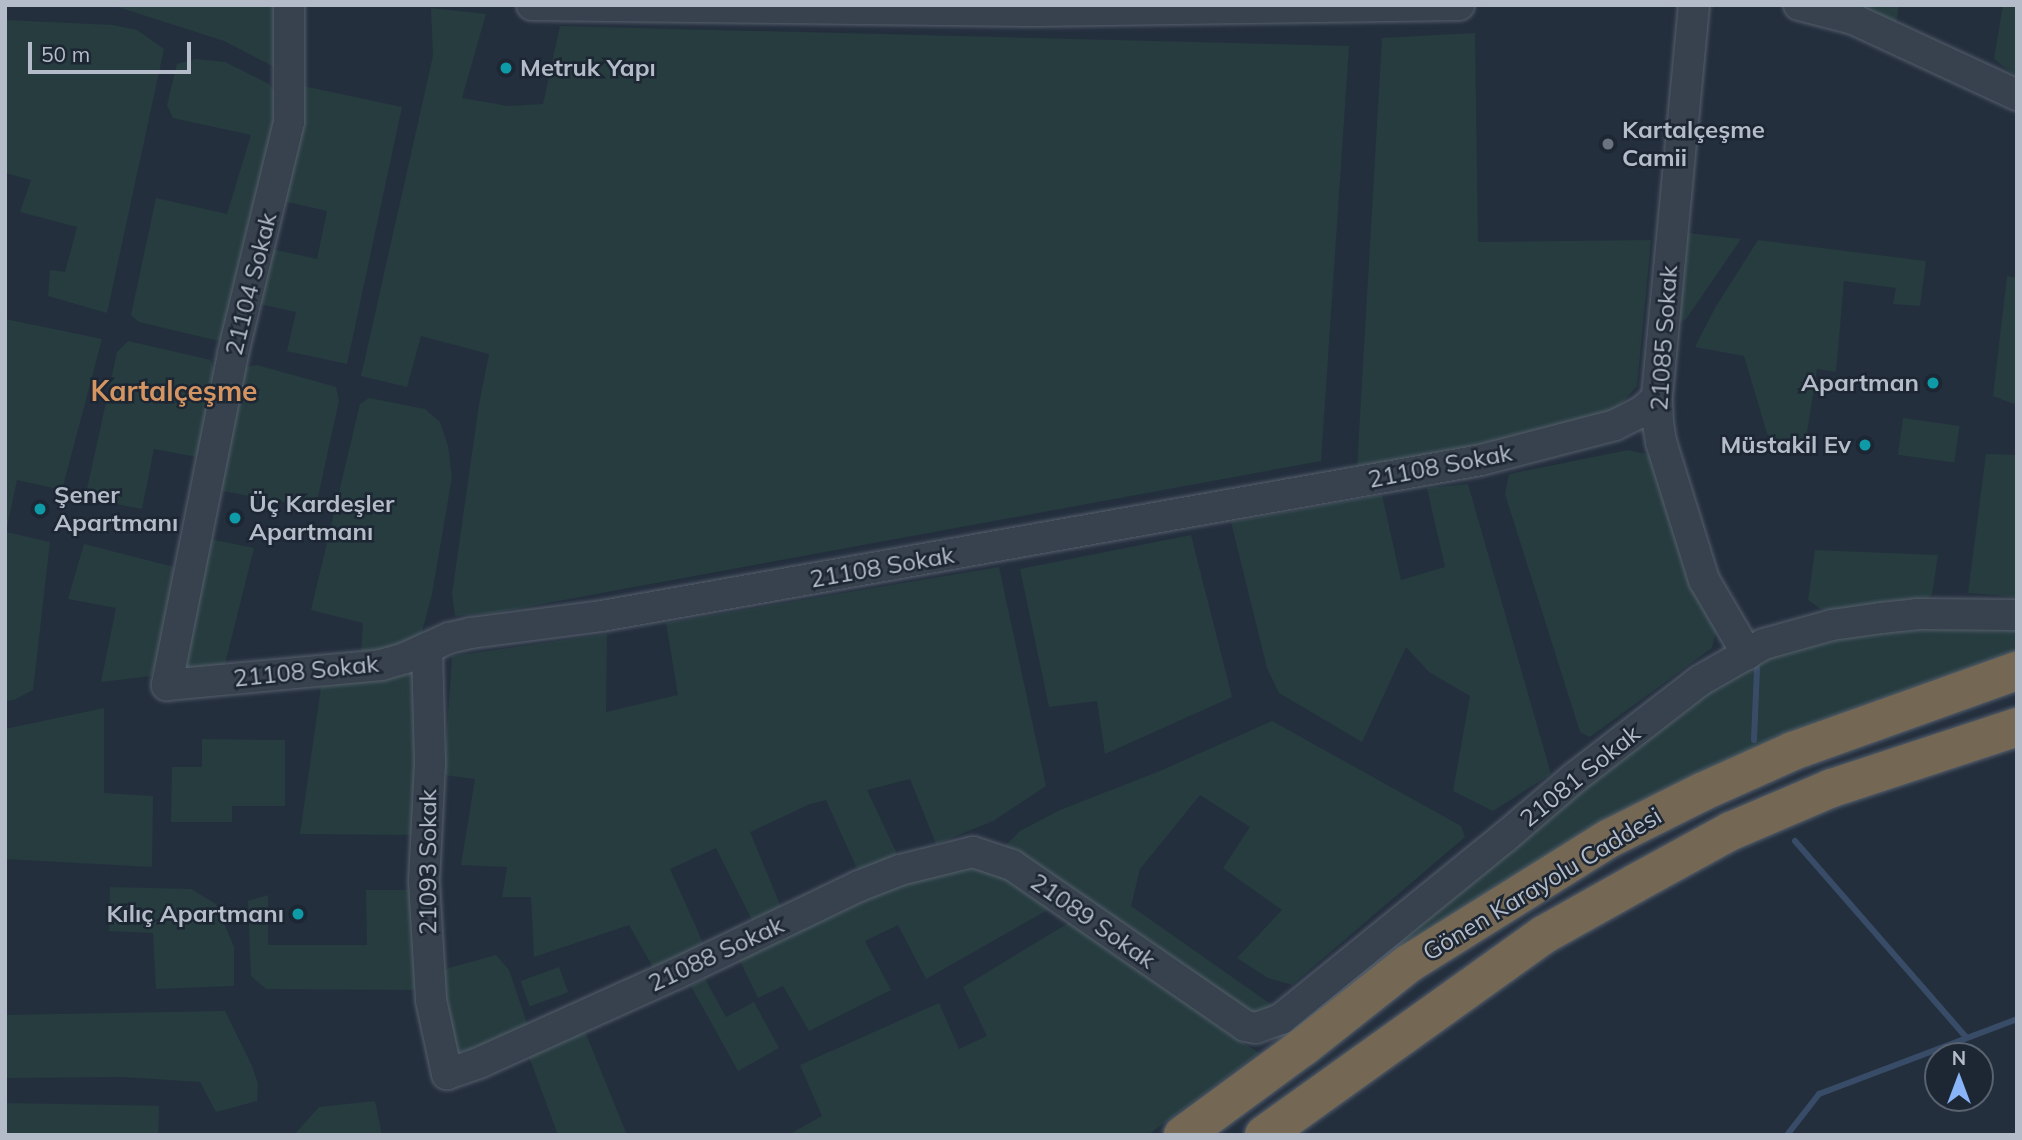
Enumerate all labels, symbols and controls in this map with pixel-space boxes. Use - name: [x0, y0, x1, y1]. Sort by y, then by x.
- scale bar: [32, 28, 194, 72]
- text: 50 m: [41, 41, 90, 67]
- place label: Metruk Yapı: [520, 54, 656, 82]
- marker: Metruk Yapı: [498, 60, 514, 76]
- place label: Kartalçeşme Camii: [1622, 116, 1765, 172]
- marker: Kartalçeşme Camii: [1600, 136, 1616, 152]
- street label: 21104 Sokak: [219, 210, 283, 358]
- street label: 21085 Sokak: [1645, 264, 1683, 412]
- place label: Apartman: [1801, 369, 1919, 397]
- district label: Kartalçeşme: [91, 374, 257, 408]
- marker: Apartman: [1925, 375, 1941, 391]
- place label: Müstakil Ev: [1720, 431, 1851, 459]
- marker: Müstakil Ev: [1857, 437, 1873, 453]
- street label: 21108 Sokak: [1366, 438, 1514, 494]
- place label: Şener Apartmanı: [54, 481, 178, 537]
- place label: Üç Kardeşler Apartmanı: [249, 490, 394, 546]
- marker: Şener Apartmanı: [32, 501, 48, 517]
- marker: Üç Kardeşler Apartmanı: [227, 510, 243, 526]
- street label: 21108 Sokak: [808, 540, 956, 594]
- street label: 21108 Sokak: [232, 649, 380, 693]
- street label: 21081 Sokak: [1514, 719, 1646, 833]
- street label: 21093 Sokak: [414, 789, 442, 935]
- street label: Gönen Karayolu Caddesi: [1418, 801, 1666, 967]
- street label: 21089 Sokak: [1025, 867, 1161, 975]
- place label: Kılıç Apartmanı: [106, 900, 284, 928]
- marker: Kılıç Apartmanı: [290, 906, 306, 922]
- street label: 21088 Sokak: [644, 910, 788, 998]
- north arrow: [1924, 1042, 1994, 1112]
- text: N: [1952, 1046, 1966, 1070]

